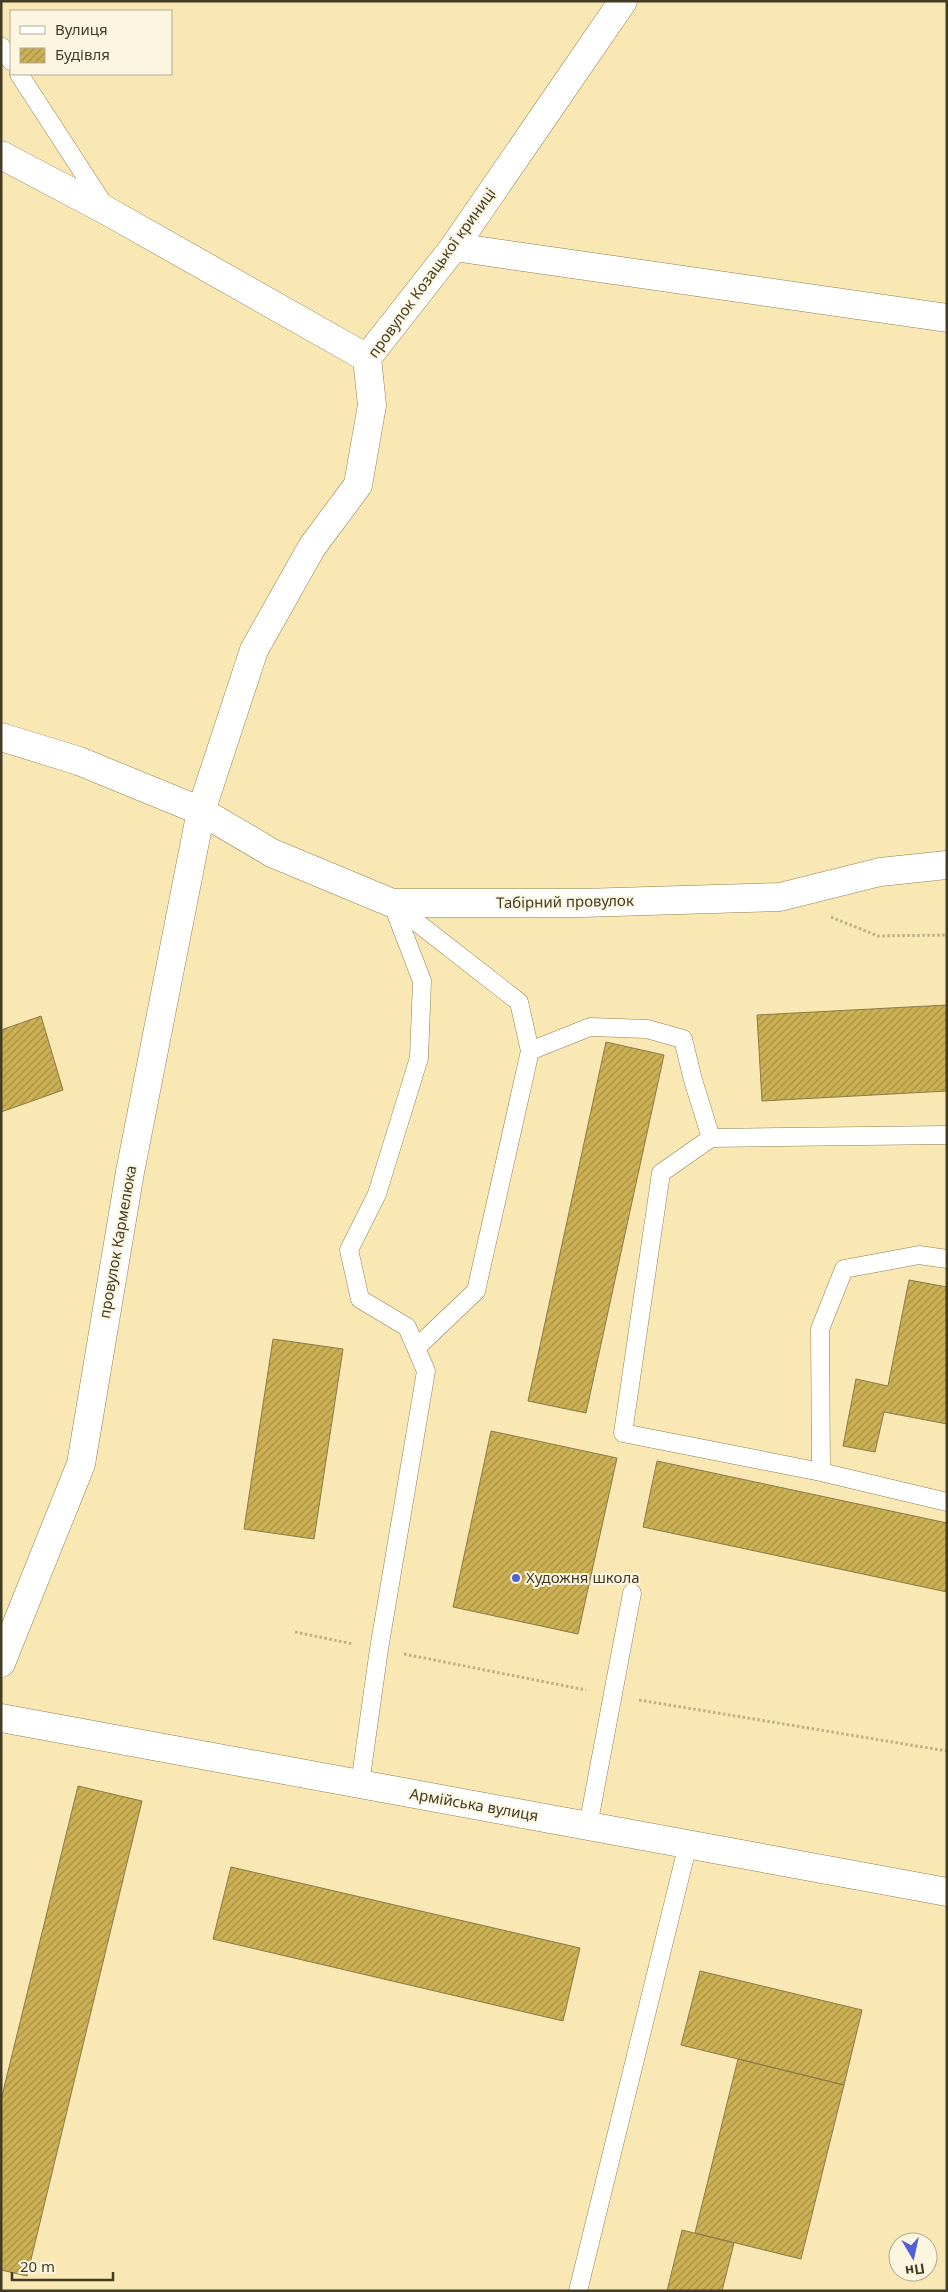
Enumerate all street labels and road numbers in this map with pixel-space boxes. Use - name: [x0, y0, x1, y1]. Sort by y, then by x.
- street label: провулок Козацької криниці: [363, 184, 500, 361]
- street label: Табірний провулок: [496, 890, 634, 912]
- street label: провулок Кармелюка: [94, 1164, 140, 1320]
- street label: Армійська вулиця: [408, 1783, 540, 1825]

